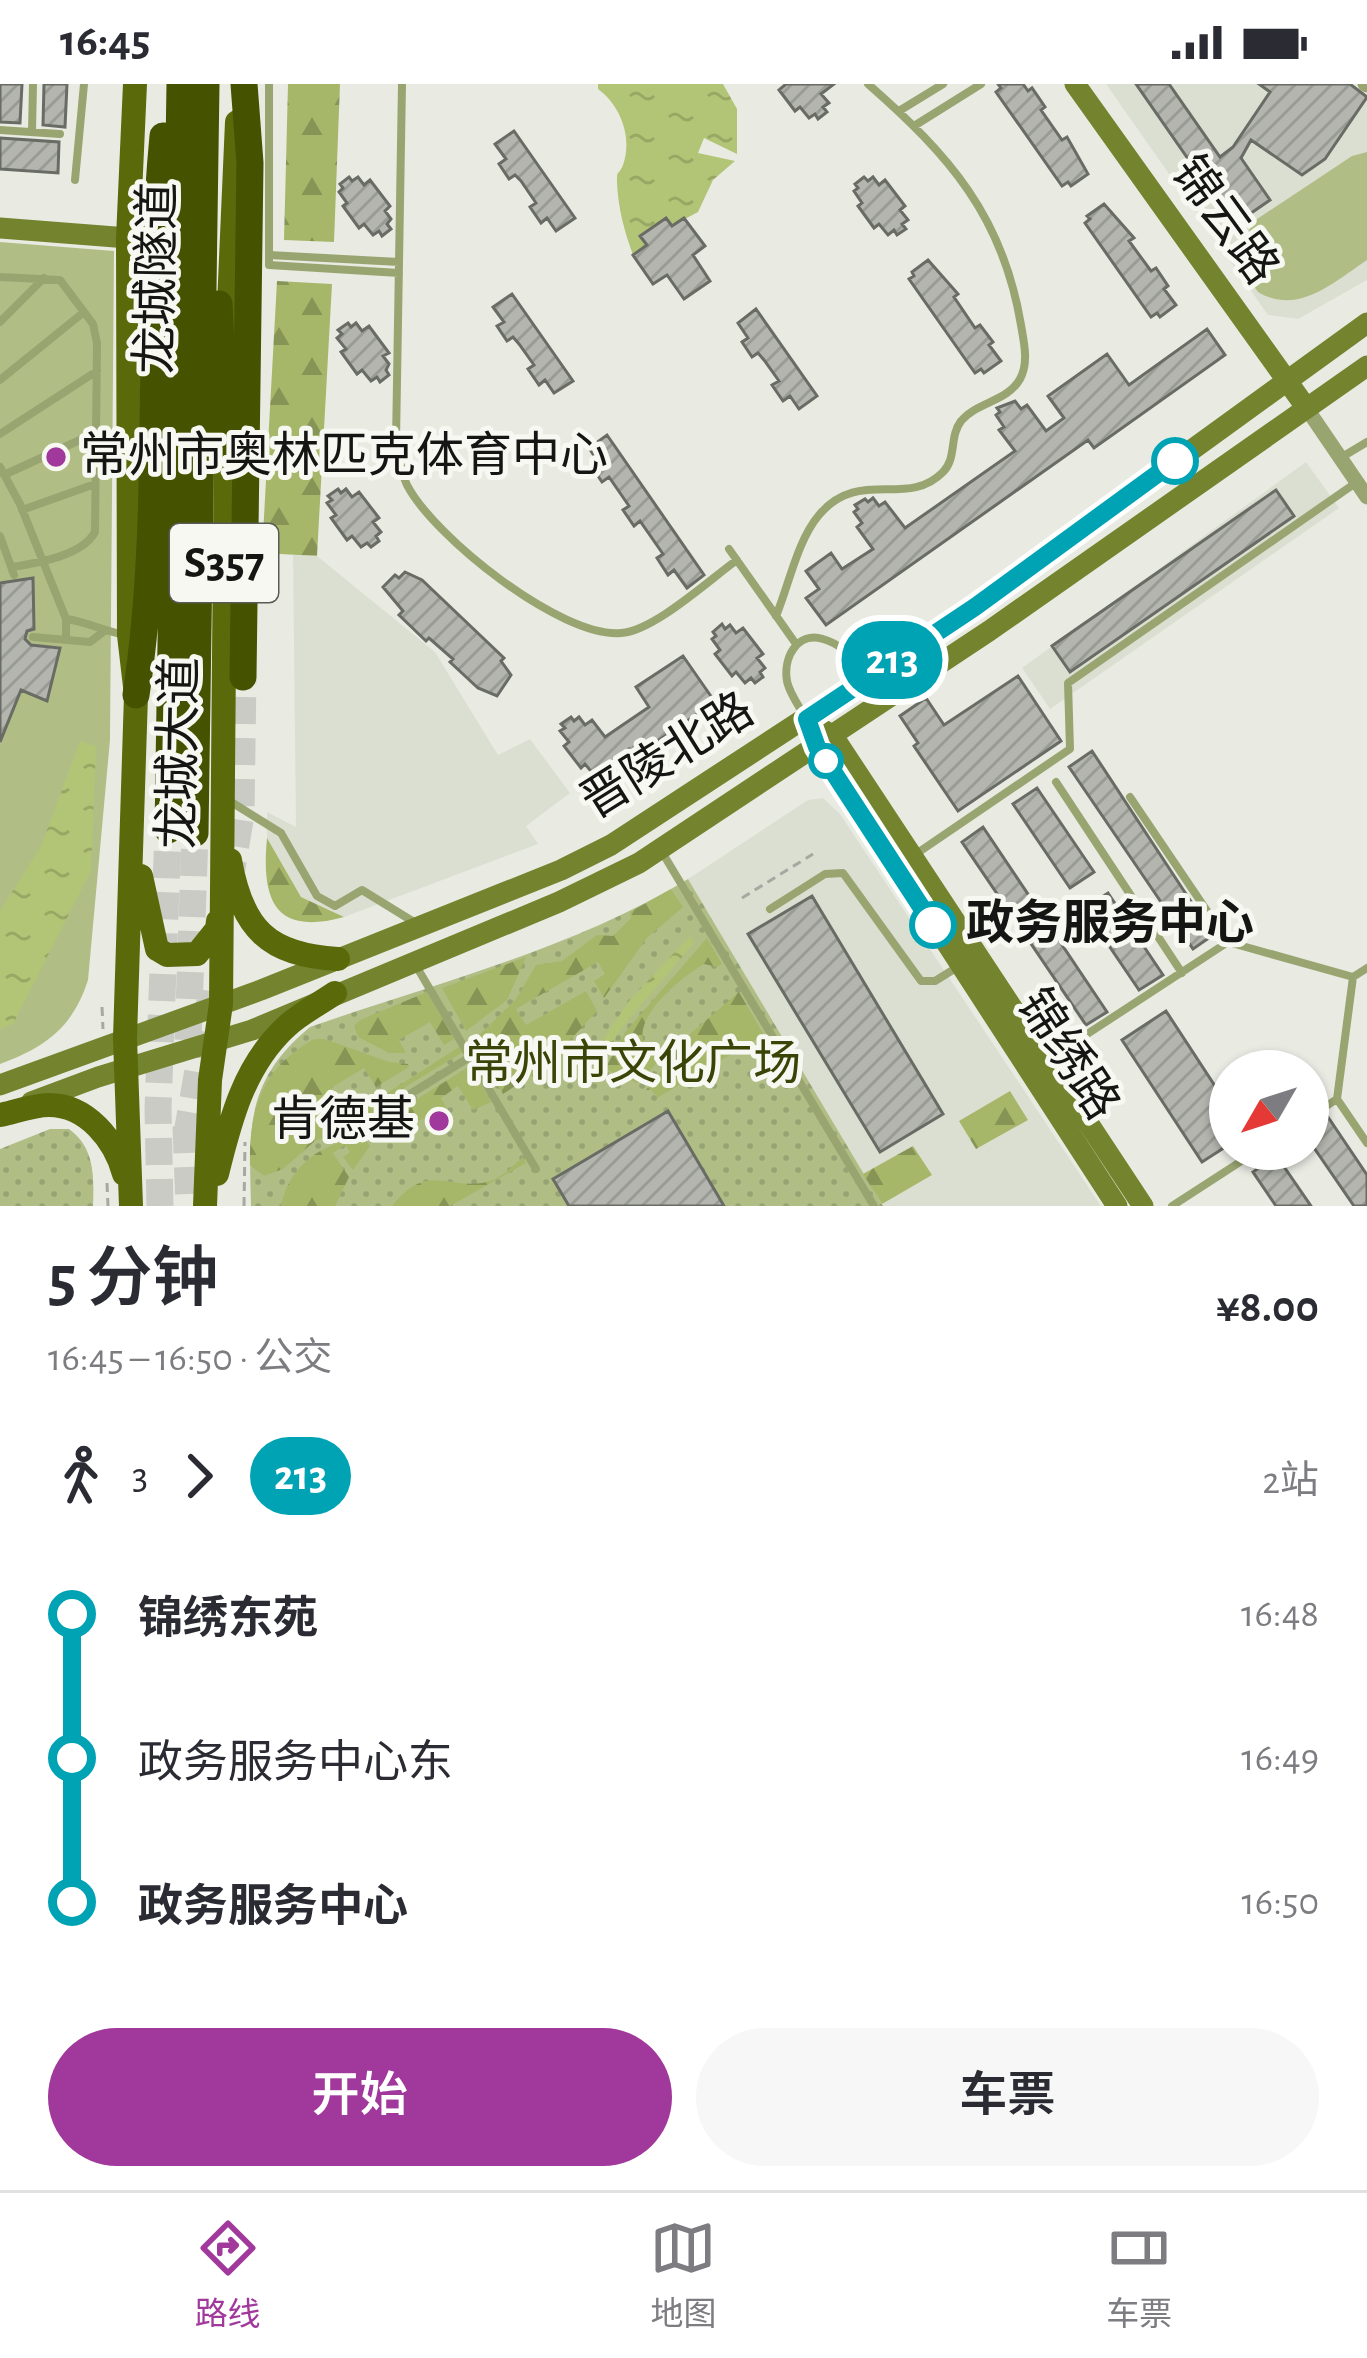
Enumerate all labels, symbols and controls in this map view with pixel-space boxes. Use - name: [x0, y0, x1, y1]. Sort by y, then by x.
- text: 16:45: [60, 19, 150, 64]
- street label: 锦云路: [1162, 147, 1288, 293]
- street label: 龙城隧道: [129, 182, 184, 374]
- place label: 常州市奥林匹克体育中心: [80, 430, 608, 481]
- unlabelled marker: [1153, 439, 1197, 483]
- marker: 常州市奥林匹克体育中心: [43, 444, 69, 470]
- road number: S357: [170, 524, 278, 602]
- line badge: 213: [823, 621, 961, 699]
- text: 213: [865, 639, 919, 681]
- street label: 龙城大道: [151, 657, 206, 849]
- street label: 晋陵北路: [572, 683, 762, 828]
- unlabelled marker: [810, 745, 842, 777]
- place label: 政务服务中心: [966, 898, 1254, 949]
- marker: 政务服务中心: [911, 903, 955, 947]
- street label: 锦绣路: [1008, 980, 1129, 1128]
- park label: 常州市文化广场: [465, 1038, 801, 1089]
- north arrow: [1209, 1050, 1329, 1170]
- map controls: [1209, 1050, 1329, 1170]
- place label: 肯德基: [271, 1094, 415, 1145]
- marker: 肯德基: [426, 1108, 452, 1134]
- text: 5 分钟: [48, 1247, 218, 1313]
- text: ¥8.00: [1216, 1285, 1319, 1330]
- text: 16:45 – 16:50 · 公交: [48, 1339, 333, 1378]
- icon: walk: [48, 1443, 114, 1509]
- icon: forward: [166, 1443, 232, 1509]
- text: 213: [274, 1455, 327, 1497]
- text: 3: [132, 1457, 148, 1496]
- text: 2站: [1262, 1462, 1319, 1501]
- text: 16:48: [1241, 1595, 1319, 1634]
- text: 锦绣东苑: [138, 1597, 318, 1642]
- text: 16:49: [1241, 1739, 1319, 1778]
- text: 政务服务中心东: [138, 1741, 453, 1786]
- text: 16:50: [1241, 1883, 1319, 1922]
- text: 政务服务中心: [138, 1885, 408, 1930]
- button: 开始: [48, 2028, 672, 2166]
- button: 车票: [696, 2028, 1319, 2166]
- tab: 路线: [195, 2215, 261, 2336]
- tab: 地图: [650, 2215, 716, 2336]
- tab: 车票: [1106, 2215, 1172, 2336]

